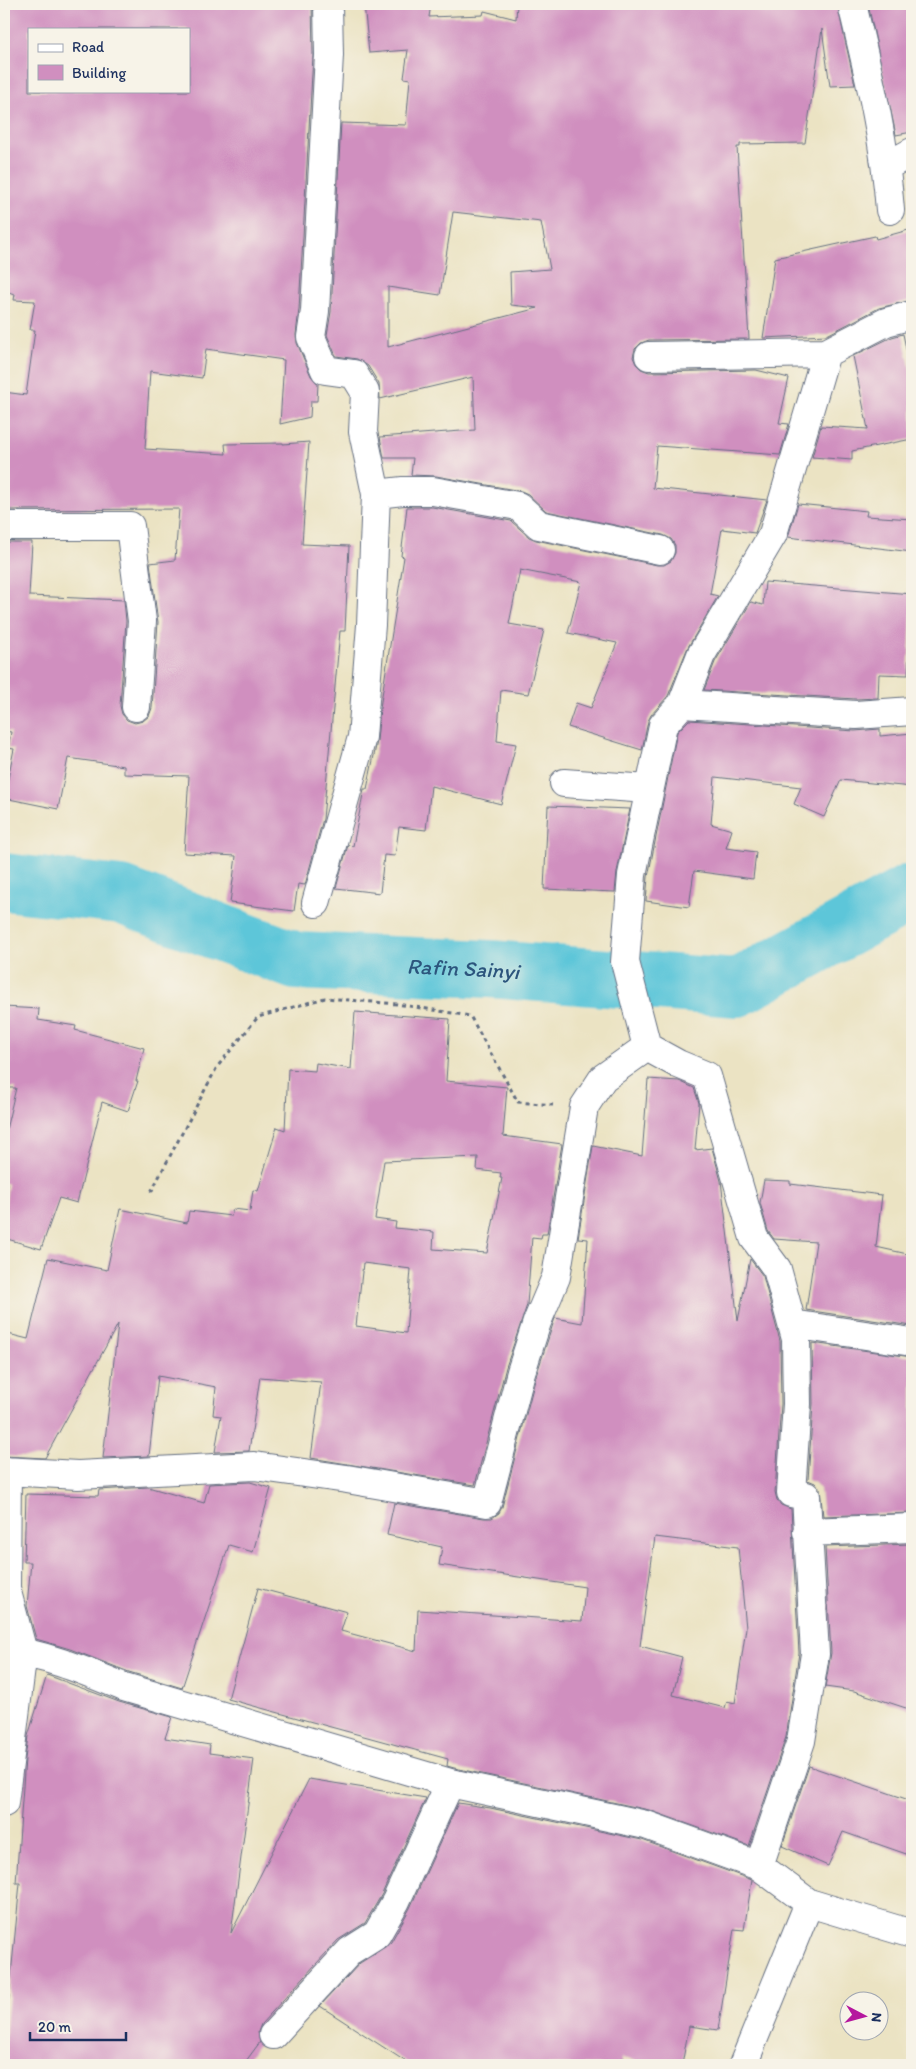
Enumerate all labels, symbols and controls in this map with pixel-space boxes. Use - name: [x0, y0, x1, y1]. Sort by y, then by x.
- legend: [28, 28, 190, 92]
- text: Road: [72, 38, 105, 56]
- text: Building: [72, 64, 126, 82]
- water label: Rafin Sainyi: [406, 952, 523, 985]
- north arrow: [838, 1992, 888, 2042]
- scale bar: [30, 2009, 126, 2041]
- text: N: [867, 2012, 885, 2023]
- text: 20 m: [38, 2018, 72, 2036]

